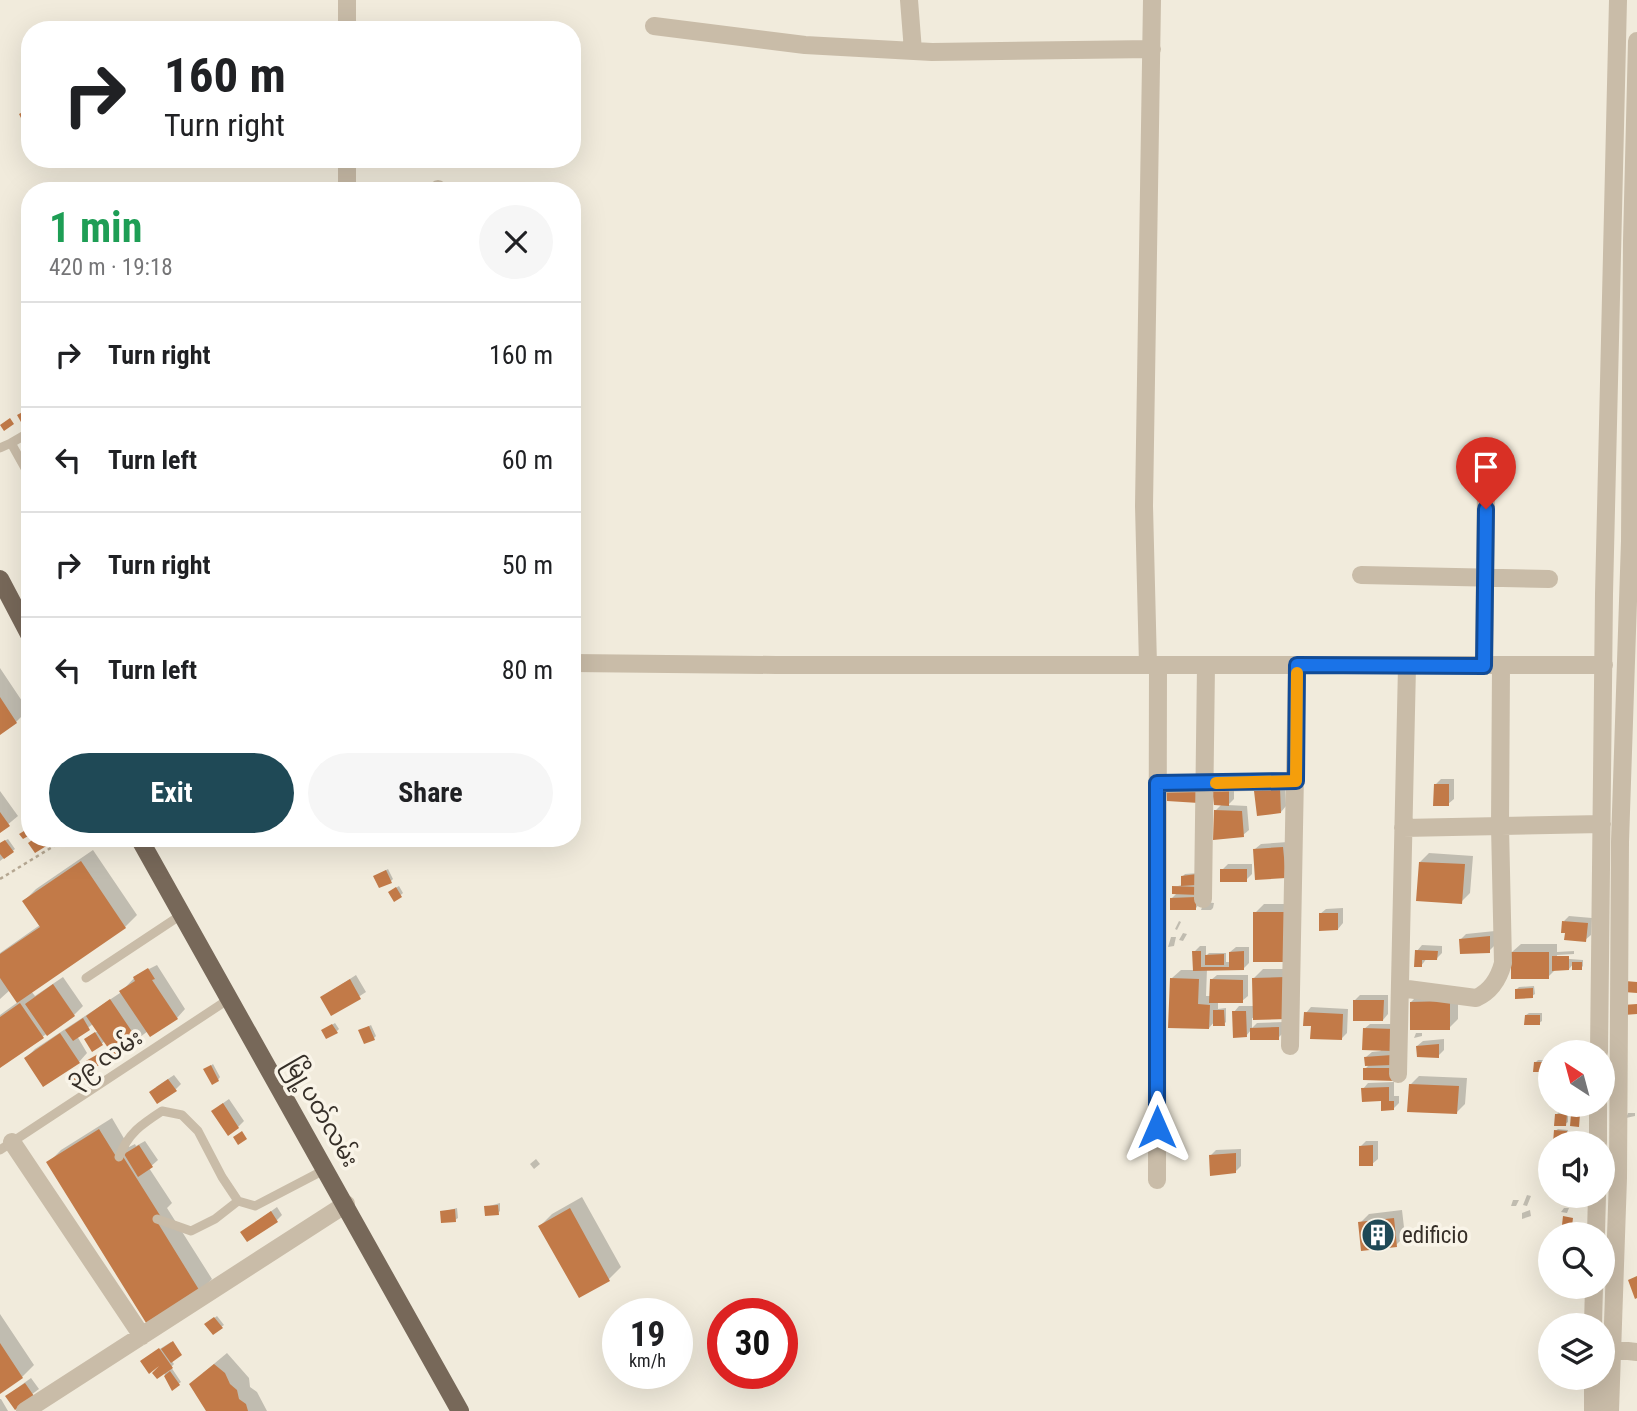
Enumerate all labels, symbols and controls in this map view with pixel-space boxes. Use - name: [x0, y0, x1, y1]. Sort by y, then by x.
- text: 160 m: [164, 47, 286, 104]
- icon: right: [49, 49, 140, 140]
- text: Turn right: [164, 106, 285, 144]
- text: 1 min: [49, 203, 142, 252]
- button: close: [479, 205, 553, 279]
- text: 420 m · 19:18: [49, 254, 173, 281]
- icon: right: [49, 336, 87, 374]
- text: Turn right: [108, 340, 210, 370]
- text: 160 m: [489, 340, 553, 370]
- pin: [1456, 437, 1516, 509]
- icon: left: [49, 441, 87, 479]
- text: Turn left: [108, 445, 197, 475]
- text: 60 m: [502, 445, 553, 475]
- icon: arrive: [1467, 448, 1505, 486]
- icon: right: [49, 546, 87, 584]
- text: Turn right: [108, 550, 210, 580]
- text: 50 m: [502, 550, 553, 580]
- icon: left: [49, 651, 87, 689]
- text: Turn left: [108, 655, 197, 685]
- text: 80 m: [502, 655, 553, 685]
- button: Exit: [49, 753, 294, 833]
- button: Share: [308, 753, 553, 833]
- street label: ၃၉ လမ်း: [59, 1021, 150, 1097]
- north arrow: [1538, 1040, 1615, 1116]
- map controls: [1538, 1040, 1615, 1390]
- street label: မြို့ပတ်လမ်း: [275, 1051, 366, 1175]
- position arrow: [1120, 1090, 1194, 1164]
- button: sound: [1538, 1131, 1615, 1208]
- building icon: edificio: [1359, 1216, 1397, 1254]
- place label: edificio: [1402, 1222, 1468, 1249]
- button: search: [1538, 1222, 1615, 1299]
- speed limit sign: 30: [707, 1298, 798, 1389]
- button: layers: [1538, 1313, 1615, 1390]
- text: 19: [630, 1314, 665, 1355]
- text: km/h: [629, 1350, 666, 1371]

